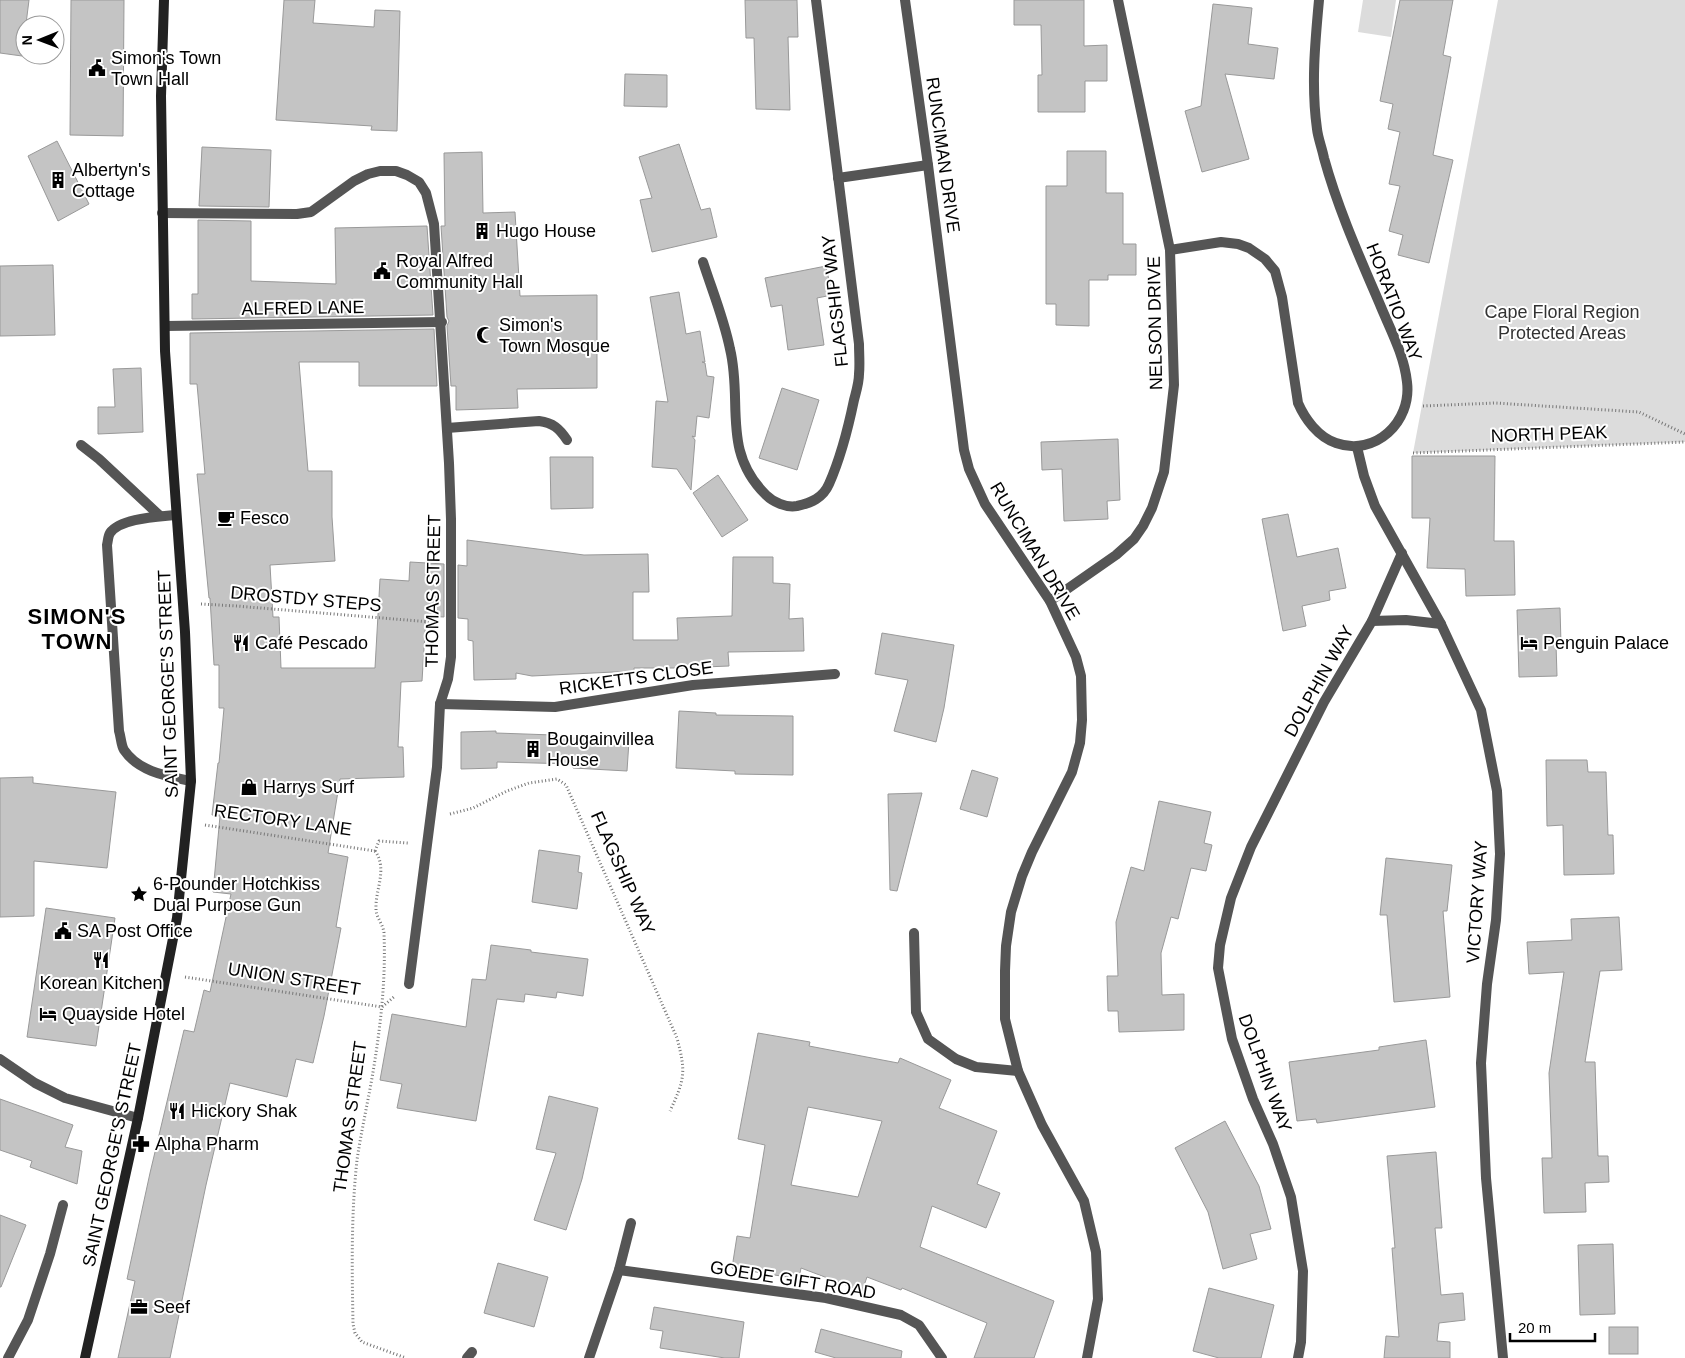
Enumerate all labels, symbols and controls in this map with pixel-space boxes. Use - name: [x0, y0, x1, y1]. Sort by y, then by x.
- north arrow: [15, 15, 65, 65]
- text: N: [19, 35, 35, 45]
- place label: Simon's Town Town Hall: [111, 48, 221, 89]
- public building icon: Simon's Town Town Hall: [87, 58, 107, 78]
- street label: RUNCIMAN DRIVE: [922, 76, 964, 234]
- place label: Albertyn's Cottage: [72, 160, 150, 201]
- building icon: Albertyn's Cottage: [48, 170, 68, 190]
- building icon: Hugo House: [472, 221, 492, 241]
- place label: Hugo House: [496, 221, 596, 241]
- street label: FLAGSHIP WAY: [818, 234, 852, 368]
- street label: HORATIO WAY: [1362, 240, 1426, 364]
- place label: Royal Alfred Community Hall: [396, 251, 523, 292]
- street label: NELSON DRIVE: [1144, 256, 1166, 390]
- public building icon: Royal Alfred Community Hall: [372, 261, 392, 281]
- street label: ALFRED LANE: [241, 297, 365, 319]
- park label: Cape Floral Region Protected Areas: [1484, 302, 1640, 343]
- place label: Simon's Town Mosque: [499, 315, 610, 356]
- mosque icon: Simon's Town Mosque: [475, 325, 495, 345]
- street label: NORTH PEAK: [1490, 422, 1608, 446]
- street label: RUNCIMAN DRIVE: [986, 479, 1084, 623]
- cafe icon: Fesco: [216, 508, 236, 528]
- place label: Fesco: [240, 508, 289, 528]
- street label: THOMAS STREET: [422, 514, 444, 668]
- street label: SAINT GEORGE'S STREET: [154, 570, 182, 798]
- street label: DROSTDY STEPS: [230, 582, 382, 616]
- district label: SIMON'S TOWN: [27, 604, 127, 654]
- street label: DOLPHIN WAY: [1280, 622, 1358, 740]
- restaurant icon: Café Pescado: [231, 633, 251, 653]
- place label: Café Pescado: [255, 633, 368, 653]
- hotel icon: Penguin Palace: [1519, 633, 1539, 653]
- place label: Penguin Palace: [1543, 633, 1669, 653]
- street label: RICKETTS CLOSE: [558, 657, 714, 699]
- place label: Bougainvillea House: [547, 729, 655, 770]
- building icon: Bougainvillea House: [523, 739, 543, 759]
- shop icon: Harrys Surf: [239, 777, 259, 797]
- place label: Harrys Surf: [263, 777, 355, 797]
- street label: RECTORY LANE: [213, 800, 353, 840]
- street label: FLAGSHIP WAY: [587, 808, 659, 938]
- street label: VICTORY WAY: [1463, 840, 1491, 964]
- place label: 6-Pounder Hotchkiss Dual Purpose Gun: [153, 874, 320, 915]
- place icon: 6-Pounder Hotchkiss Dual Purpose Gun: [129, 884, 149, 904]
- public building icon: SA Post Office: [53, 921, 73, 941]
- place label: SA Post Office: [77, 921, 193, 941]
- restaurant icon: Korean Kitchen: [91, 950, 111, 970]
- street label: UNION STREET: [226, 959, 362, 999]
- place label: Korean Kitchen: [39, 973, 163, 993]
- hotel icon: Quayside Hotel: [38, 1004, 58, 1024]
- place label: Quayside Hotel: [62, 1004, 185, 1024]
- street label: DOLPHIN WAY: [1234, 1011, 1296, 1135]
- street label: THOMAS STREET: [329, 1040, 371, 1194]
- street label: SAINT GEORGE'S STREET: [79, 1041, 145, 1269]
- restaurant icon: Hickory Shak: [167, 1101, 187, 1121]
- place label: Hickory Shak: [191, 1101, 298, 1121]
- pharmacy icon: Alpha Pharm: [131, 1134, 151, 1154]
- place label: Alpha Pharm: [155, 1134, 259, 1154]
- street label: GOEDE GIFT ROAD: [709, 1257, 877, 1303]
- office icon: Seef: [129, 1297, 149, 1317]
- place label: Seef: [153, 1297, 191, 1317]
- scale bar: [1510, 1310, 1595, 1342]
- text: 20 m: [1518, 1319, 1551, 1336]

